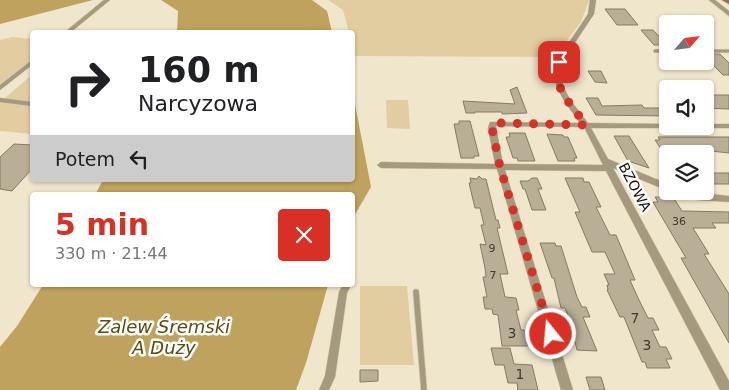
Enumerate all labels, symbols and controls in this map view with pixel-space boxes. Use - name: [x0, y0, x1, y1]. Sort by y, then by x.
- north arrow: [659, 15, 714, 70]
- map controls: [659, 15, 714, 200]
- pin: [538, 41, 580, 83]
- icon: arrive: [545, 48, 573, 76]
- icon: right: [55, 50, 120, 115]
- text: 160 m: [138, 50, 260, 90]
- button: sound: [659, 80, 714, 135]
- text: Narcyzowa: [138, 91, 258, 116]
- icon: left: [125, 145, 153, 173]
- button: layers: [659, 145, 714, 200]
- text: Potem: [55, 148, 115, 170]
- street label: BZOWA: [616, 160, 655, 214]
- text: 5 min: [55, 207, 149, 242]
- button: close: [278, 209, 330, 261]
- house number: 36: [672, 215, 686, 228]
- house number: 9: [489, 242, 496, 255]
- text: 330 m · 21:44: [55, 244, 168, 263]
- house number: 7: [490, 269, 497, 282]
- position arrow: [524, 307, 576, 359]
- house number: 7: [631, 310, 639, 326]
- water label: Zalew Śremski A Duży: [97, 316, 230, 358]
- house number: 3: [508, 325, 516, 341]
- house number: 3: [643, 337, 651, 353]
- house number: 1: [516, 366, 524, 382]

